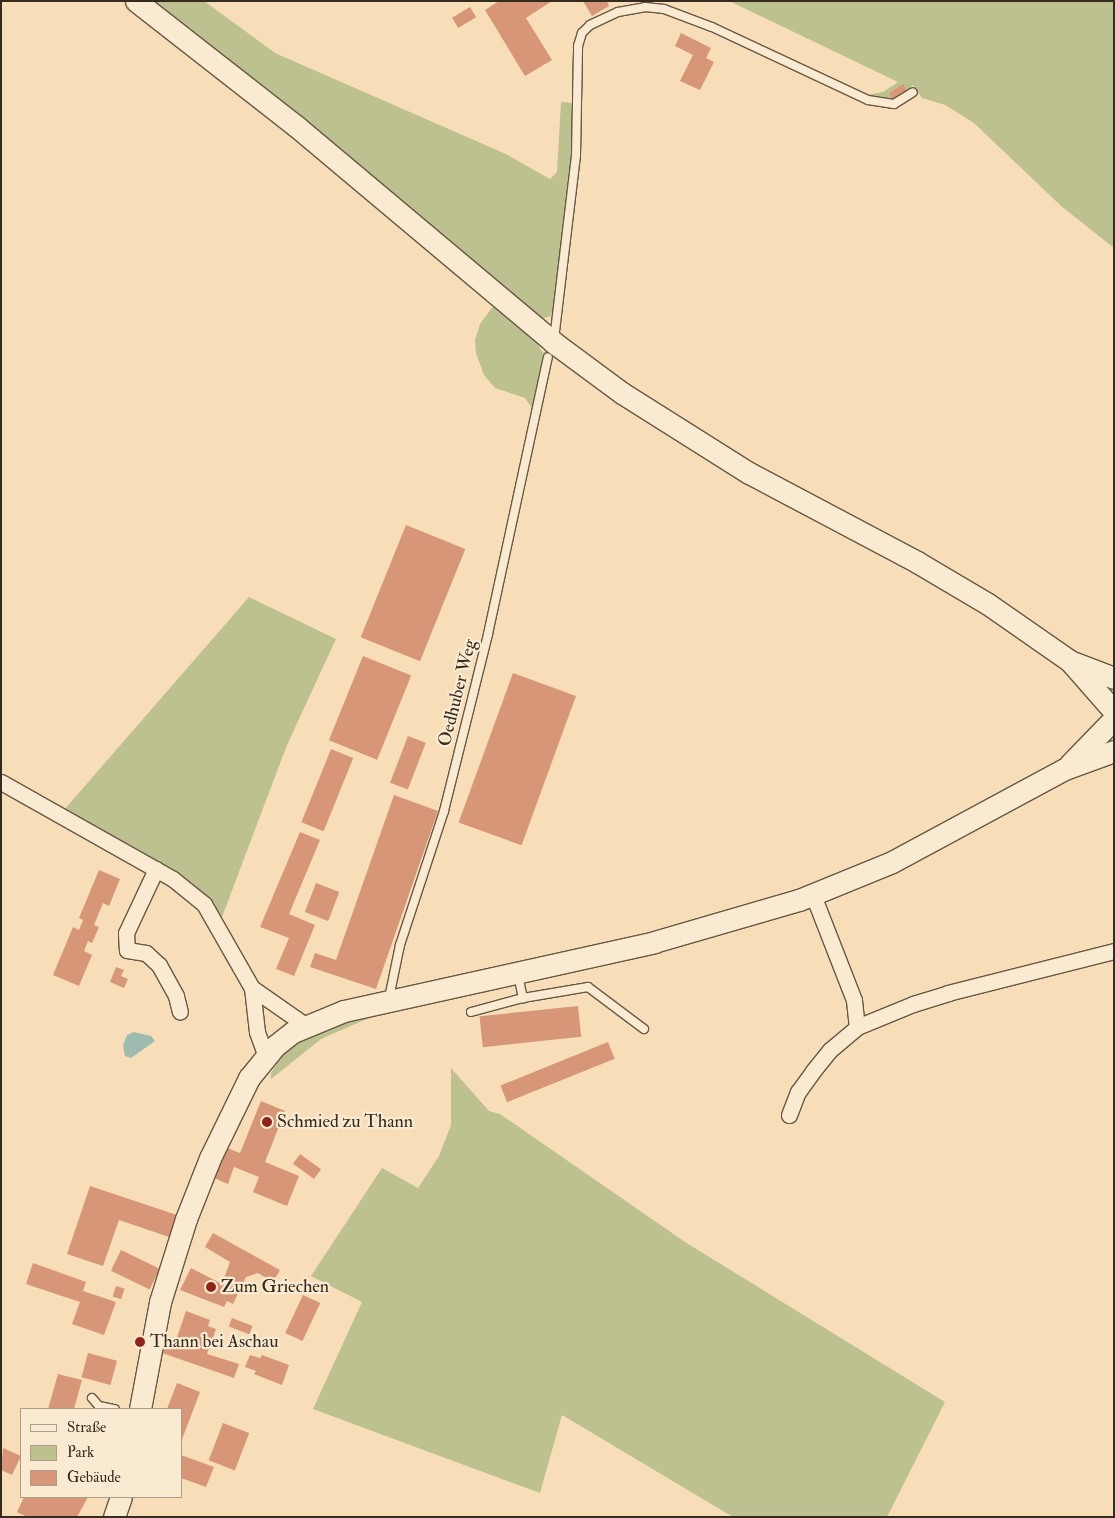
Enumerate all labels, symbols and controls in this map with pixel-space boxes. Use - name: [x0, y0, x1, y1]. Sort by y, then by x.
- street label: Oedhuber Weg: [434, 637, 482, 749]
- place label: Schmied zu Thann: [277, 1111, 413, 1133]
- marker: Schmied zu Thann: [261, 1116, 273, 1128]
- place label: Zum Griechen: [221, 1276, 329, 1298]
- marker: Zum Griechen: [205, 1281, 217, 1293]
- place label: Thann bei Aschau: [150, 1331, 279, 1353]
- marker: Thann bei Aschau: [134, 1336, 146, 1348]
- legend: [20, 1408, 182, 1498]
- text: Straße: [67, 1418, 106, 1437]
- text: Park: [67, 1443, 94, 1462]
- text: Gebäude: [67, 1468, 121, 1487]

